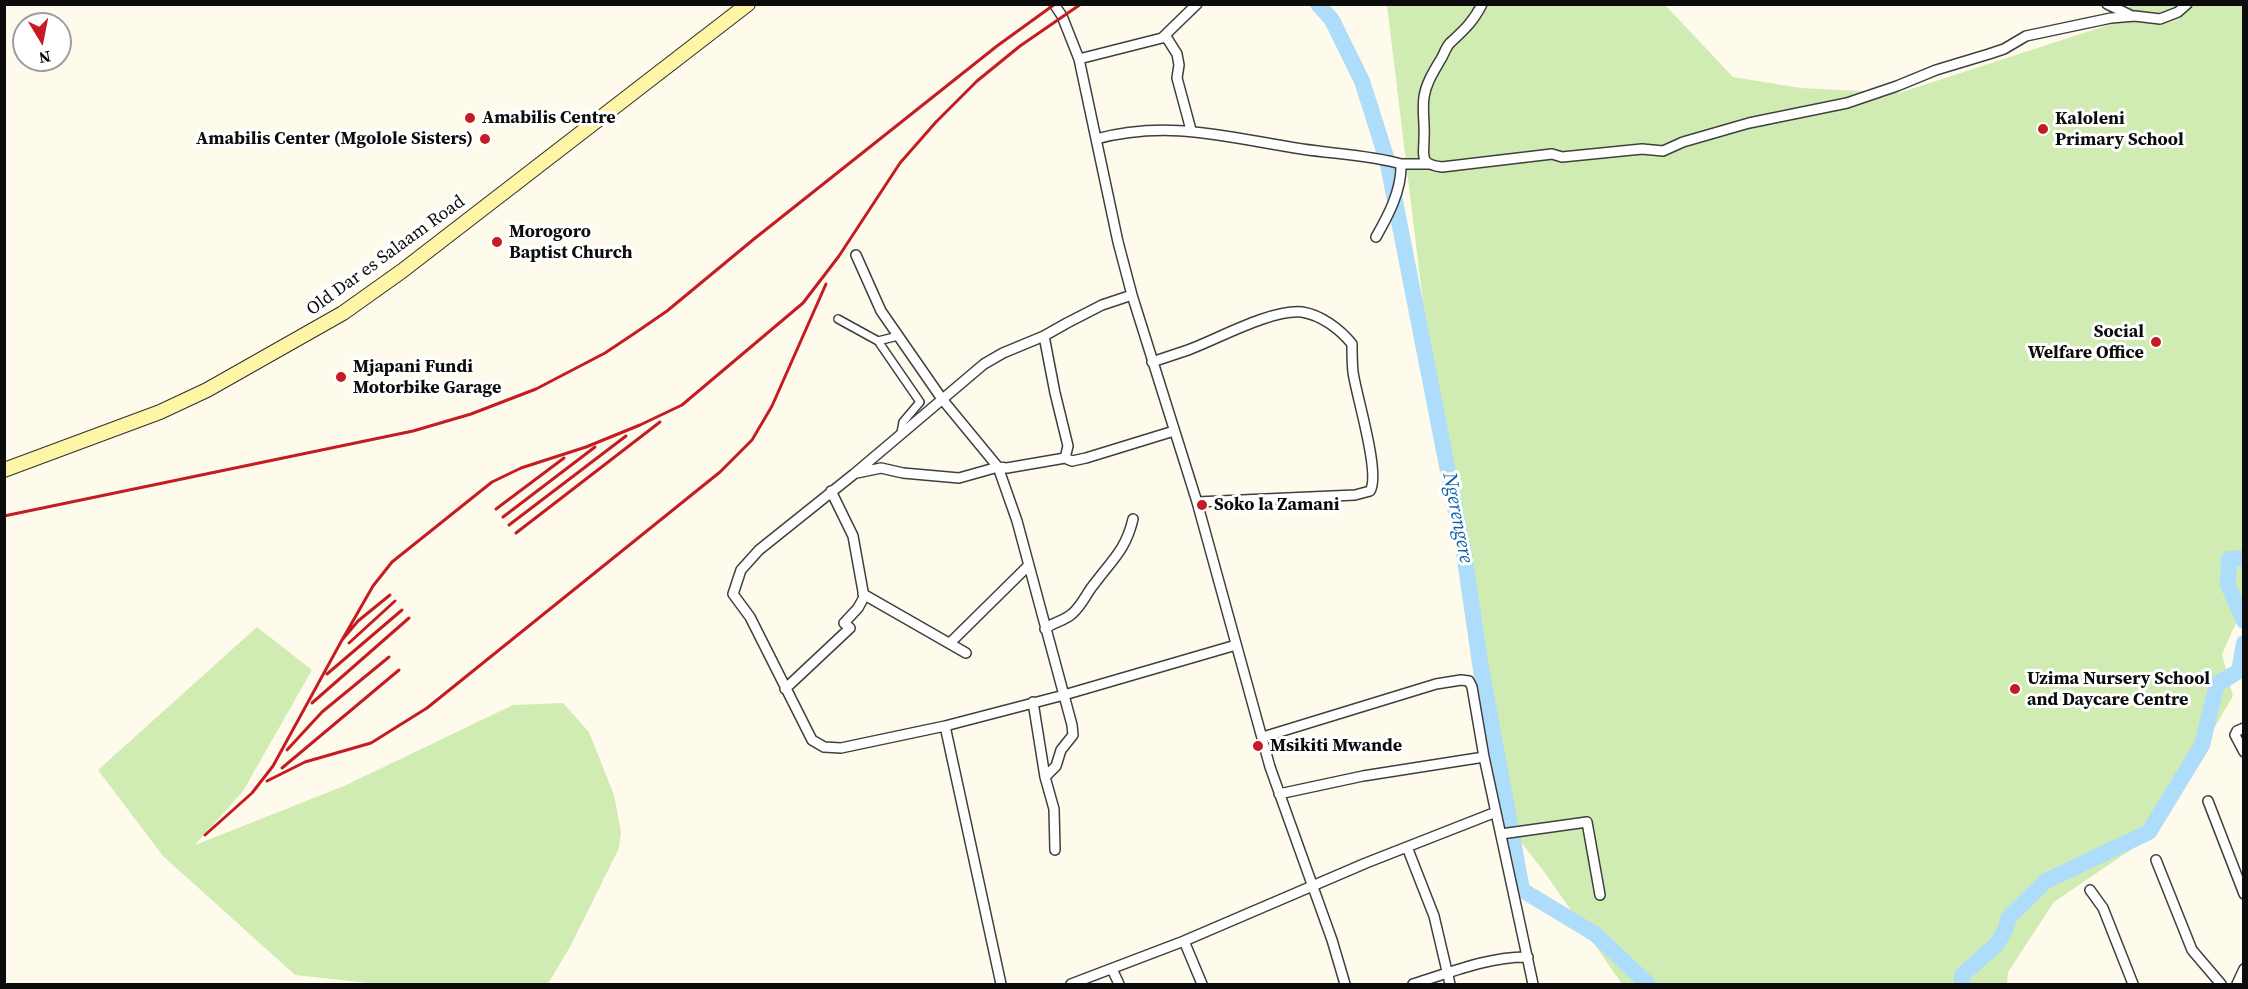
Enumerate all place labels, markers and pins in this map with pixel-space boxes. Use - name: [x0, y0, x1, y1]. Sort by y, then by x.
- place label: Amabilis Centre: [482, 107, 616, 129]
- place label: Kaloleni Primary School: [2055, 108, 2184, 150]
- marker: Amabilis Centre: [463, 111, 477, 125]
- marker: Kaloleni Primary School: [2036, 122, 2050, 136]
- place label: Amabilis Center (Mgolole Sisters): [196, 128, 473, 150]
- marker: Amabilis Center (Mgolole Sisters): [478, 132, 492, 146]
- place label: Morogoro Baptist Church: [509, 221, 633, 264]
- marker: Morogoro Baptist Church: [490, 235, 504, 249]
- place label: Social Welfare Office: [2028, 321, 2144, 364]
- marker: Social Welfare Office: [2149, 335, 2163, 349]
- place label: Mjapani Fundi Motorbike Garage: [353, 356, 501, 398]
- marker: Mjapani Fundi Motorbike Garage: [334, 370, 348, 384]
- place label: Soko la Zamani: [1214, 494, 1339, 516]
- marker: Soko la Zamani: [1195, 498, 1209, 512]
- place label: Uzima Nursery School and Daycare Centre: [2027, 668, 2210, 710]
- marker: Uzima Nursery School and Daycare Centre: [2008, 682, 2022, 696]
- place label: Msikiti Mwande: [1270, 735, 1402, 757]
- marker: Msikiti Mwande: [1251, 739, 1265, 753]

